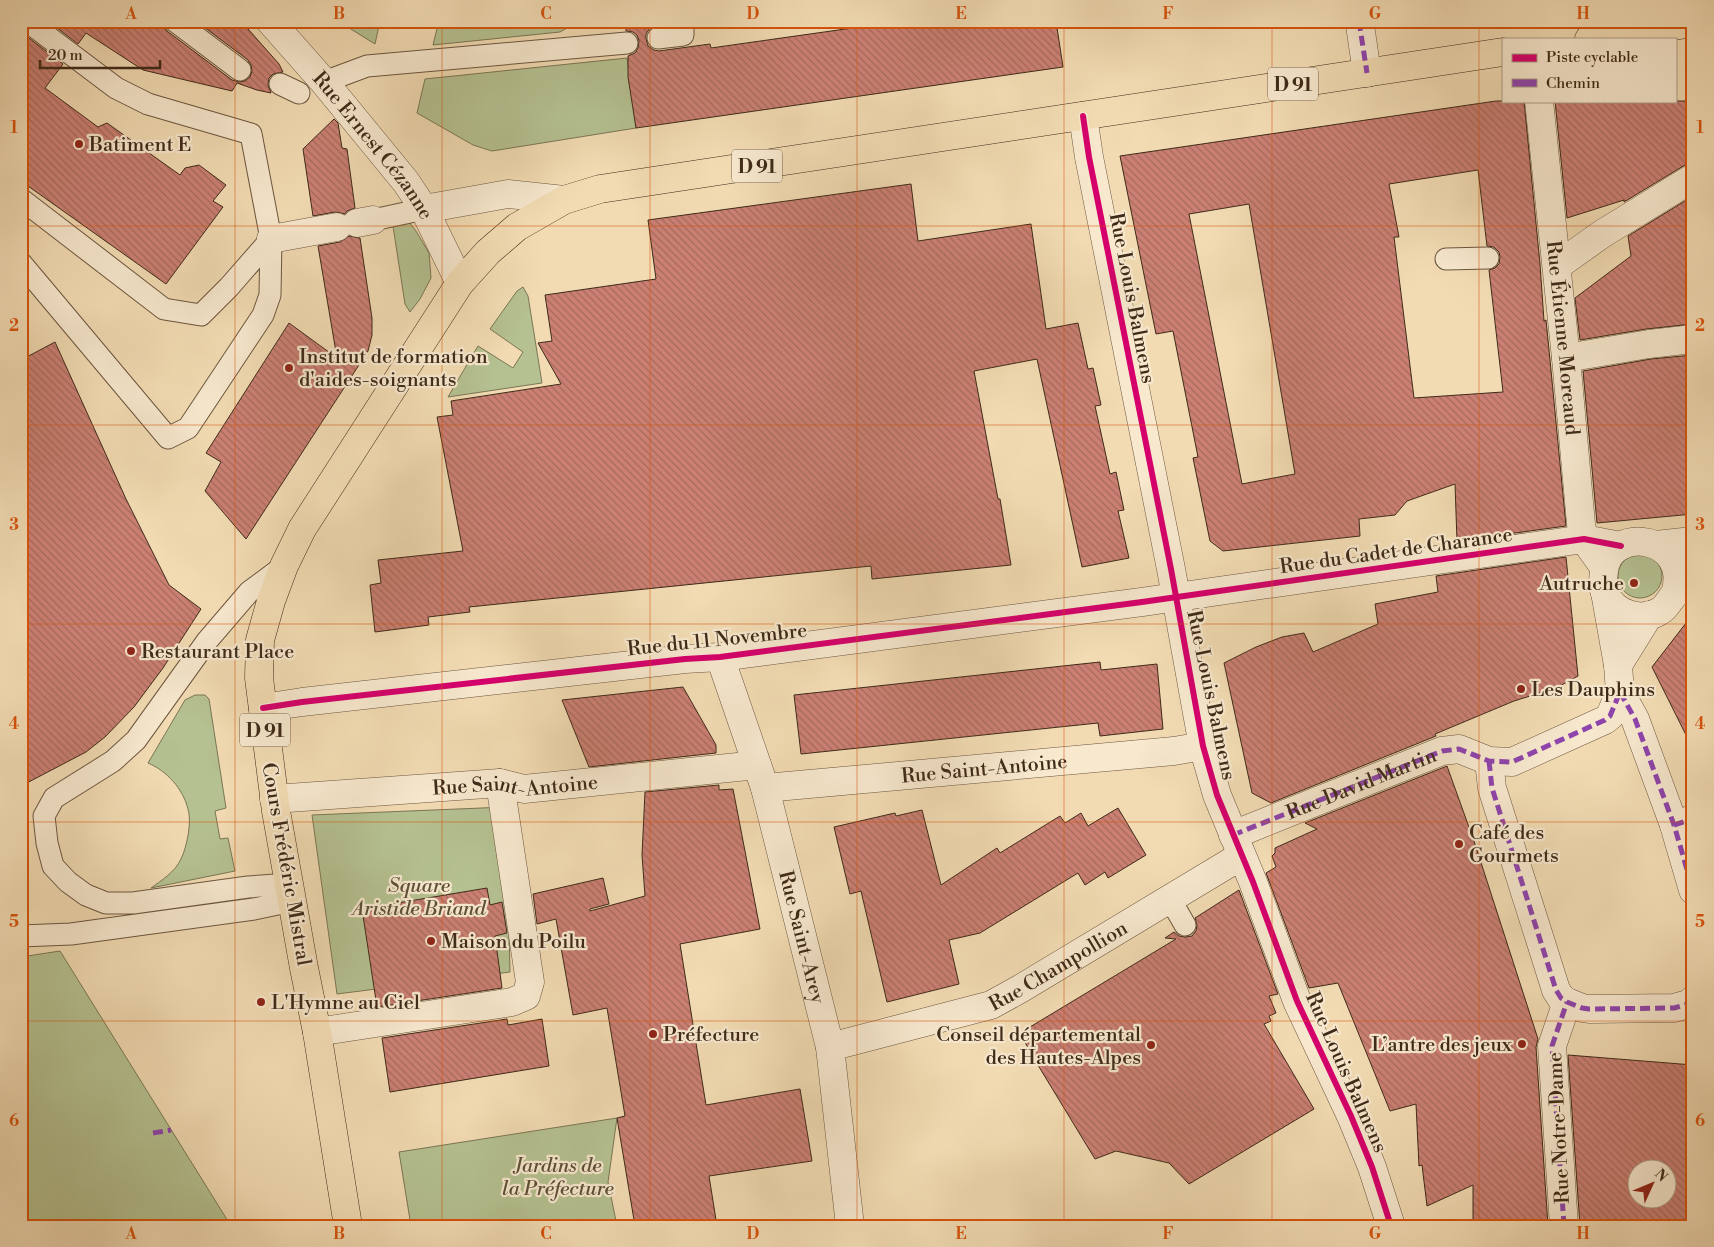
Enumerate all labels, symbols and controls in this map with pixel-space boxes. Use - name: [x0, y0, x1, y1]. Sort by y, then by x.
- text: A: [124, 4, 137, 24]
- text: B: [333, 4, 345, 24]
- text: C: [540, 4, 552, 24]
- text: D: [747, 4, 760, 24]
- text: E: [955, 4, 967, 24]
- text: F: [1162, 4, 1174, 24]
- text: G: [1369, 4, 1382, 24]
- text: H: [1576, 4, 1590, 24]
- scale bar: [40, 38, 160, 70]
- legend: [1502, 38, 1676, 102]
- text: 20 m: [48, 46, 83, 65]
- text: Piste cyclable: [1546, 48, 1638, 67]
- street label: Rue Ernest Cézanne: [307, 67, 438, 224]
- road number: D 91: [1268, 68, 1318, 100]
- text: Chemin: [1546, 74, 1600, 93]
- text: 1: [10, 118, 18, 138]
- text: 1: [1696, 118, 1704, 138]
- place label: Batiment E: [88, 133, 191, 158]
- marker: Batiment E: [73, 138, 85, 150]
- road number: D 91: [732, 150, 782, 182]
- street label: Rue Louis Balmens: [1103, 211, 1160, 386]
- street label: Rue Étienne Moreaud: [1540, 239, 1584, 437]
- text: 2: [9, 316, 19, 336]
- text: 2: [1695, 316, 1705, 336]
- place label: Institut de formation d'aides-soignants: [299, 345, 488, 393]
- marker: Institut de formation d'aides-soignants: [283, 362, 295, 374]
- text: 3: [9, 515, 19, 535]
- text: 3: [1695, 515, 1705, 535]
- street label: Rue du Cadet de Charance: [1278, 523, 1514, 580]
- place label: Autruche: [1538, 572, 1624, 597]
- marker: Autruche: [1628, 577, 1640, 589]
- street label: Rue Louis Balmens: [1180, 608, 1241, 783]
- street label: Rue du 11 Novembre: [626, 619, 808, 662]
- place label: Restaurant Place: [141, 640, 294, 665]
- marker: Restaurant Place: [125, 645, 137, 657]
- place label: Les Dauphins: [1531, 678, 1655, 703]
- marker: Les Dauphins: [1515, 683, 1527, 695]
- text: 4: [9, 714, 20, 734]
- road number: D 91: [240, 714, 290, 746]
- text: 4: [1695, 714, 1706, 734]
- street label: Rue David Martin: [1283, 744, 1440, 826]
- street label: Rue Saint-Antoine: [900, 750, 1068, 790]
- street label: Cours Frédéric Mistral: [255, 761, 316, 968]
- street label: Rue Saint-Antoine: [431, 770, 599, 803]
- place label: Café des Gourmets: [1469, 821, 1559, 869]
- marker: Café des Gourmets: [1453, 838, 1465, 850]
- street label: Rue Saint-Arey: [772, 868, 830, 1007]
- park label: Square Aristide Briand: [350, 874, 487, 922]
- text: 5: [9, 912, 19, 932]
- text: 5: [1695, 912, 1705, 932]
- street label: Rue Champollion: [985, 916, 1133, 1018]
- place label: Maison du Poilu: [441, 930, 586, 955]
- marker: Maison du Poilu: [425, 935, 437, 947]
- street label: Rue Louis Balmens: [1299, 988, 1392, 1157]
- place label: L'Hymne au Ciel: [271, 991, 420, 1016]
- marker: L'Hymne au Ciel: [255, 996, 267, 1008]
- place label: Préfecture: [663, 1023, 759, 1048]
- place label: Conseil départemental des Hautes-Alpes: [936, 1023, 1141, 1071]
- marker: Préfecture: [647, 1028, 659, 1040]
- place label: L’antre des jeux: [1371, 1033, 1513, 1058]
- marker: L’antre des jeux: [1516, 1038, 1528, 1050]
- marker: Conseil départemental des Hautes-Alpes: [1145, 1039, 1157, 1051]
- street label: Rue Notre-Dame: [1543, 1051, 1576, 1204]
- text: 6: [9, 1111, 19, 1131]
- text: 6: [1695, 1111, 1705, 1131]
- park label: Jardins de la Préfecture: [502, 1154, 615, 1202]
- north arrow: [1626, 1160, 1676, 1210]
- text: N: [1650, 1165, 1671, 1186]
- text: A: [124, 1224, 137, 1244]
- text: B: [333, 1224, 345, 1244]
- text: C: [540, 1224, 552, 1244]
- text: D: [747, 1224, 760, 1244]
- text: E: [955, 1224, 967, 1244]
- text: F: [1162, 1224, 1174, 1244]
- text: G: [1369, 1224, 1382, 1244]
- text: H: [1576, 1224, 1590, 1244]

